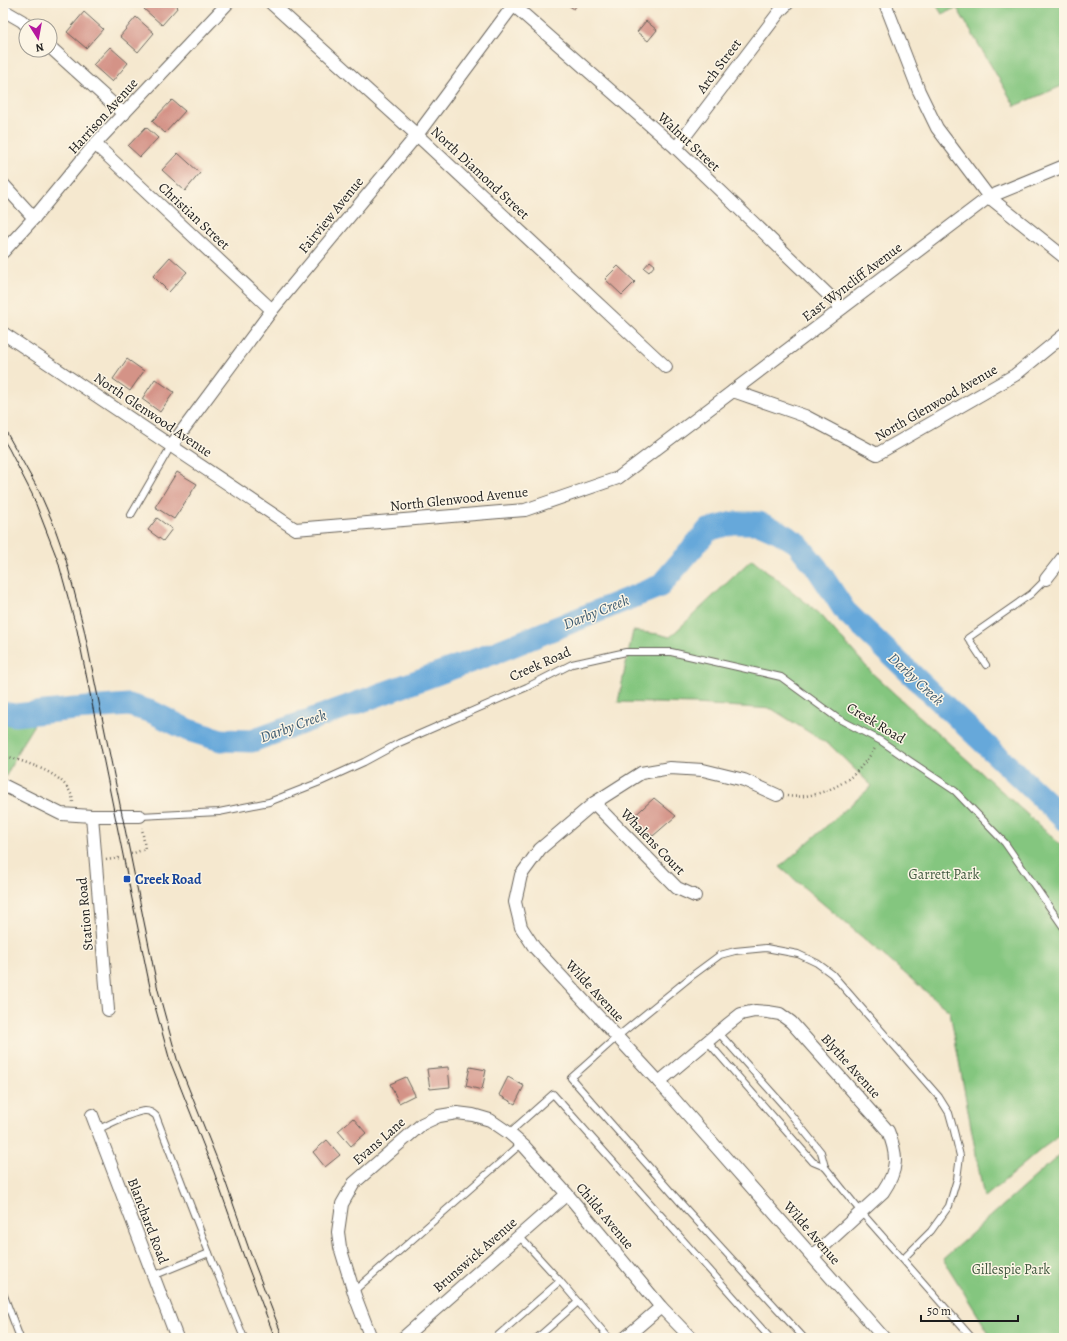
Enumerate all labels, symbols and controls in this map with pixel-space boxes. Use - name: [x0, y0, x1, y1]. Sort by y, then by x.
- north arrow: [18, 18, 58, 58]
- street label: Arch Street: [692, 35, 746, 98]
- text: N: [34, 39, 45, 55]
- street label: Harrison Avenue: [64, 74, 142, 158]
- street label: Walnut Street: [653, 107, 725, 176]
- street label: North Diamond Street: [427, 122, 534, 224]
- street label: Fairview Avenue: [294, 173, 368, 257]
- street label: Christian Street: [154, 178, 234, 254]
- street label: East Wyncliff Avenue: [798, 238, 906, 326]
- street label: North Glenwood Avenue: [871, 360, 1001, 446]
- street label: North Glenwood Avenue: [90, 368, 216, 462]
- street label: North Glenwood Avenue: [389, 482, 529, 516]
- water label: Darby Creek: [560, 590, 632, 634]
- street label: Creek Road: [506, 642, 574, 686]
- water label: Darby Creek: [884, 648, 948, 710]
- street label: Creek Road: [843, 698, 909, 748]
- water label: Darby Creek: [257, 705, 329, 747]
- street label: Whalens Court: [616, 804, 690, 880]
- park label: Garrett Park: [909, 865, 979, 884]
- place label: Creek Road: [135, 870, 202, 889]
- marker: Creek Road: [122, 874, 132, 884]
- street label: Station Road: [72, 876, 98, 952]
- street label: Wilde Avenue: [561, 955, 629, 1026]
- street label: Blythe Avenue: [817, 1030, 885, 1102]
- street label: Evans Lane: [349, 1113, 409, 1169]
- street label: Blanchard Road: [123, 1175, 173, 1267]
- street label: Childs Avenue: [572, 1179, 638, 1253]
- street label: Wilde Avenue: [779, 1197, 845, 1269]
- street label: Brunswick Avenue: [429, 1213, 521, 1297]
- park label: Gillespie Park: [972, 1260, 1050, 1279]
- scale bar: [921, 1297, 1018, 1323]
- text: 50 m: [927, 1303, 951, 1319]

